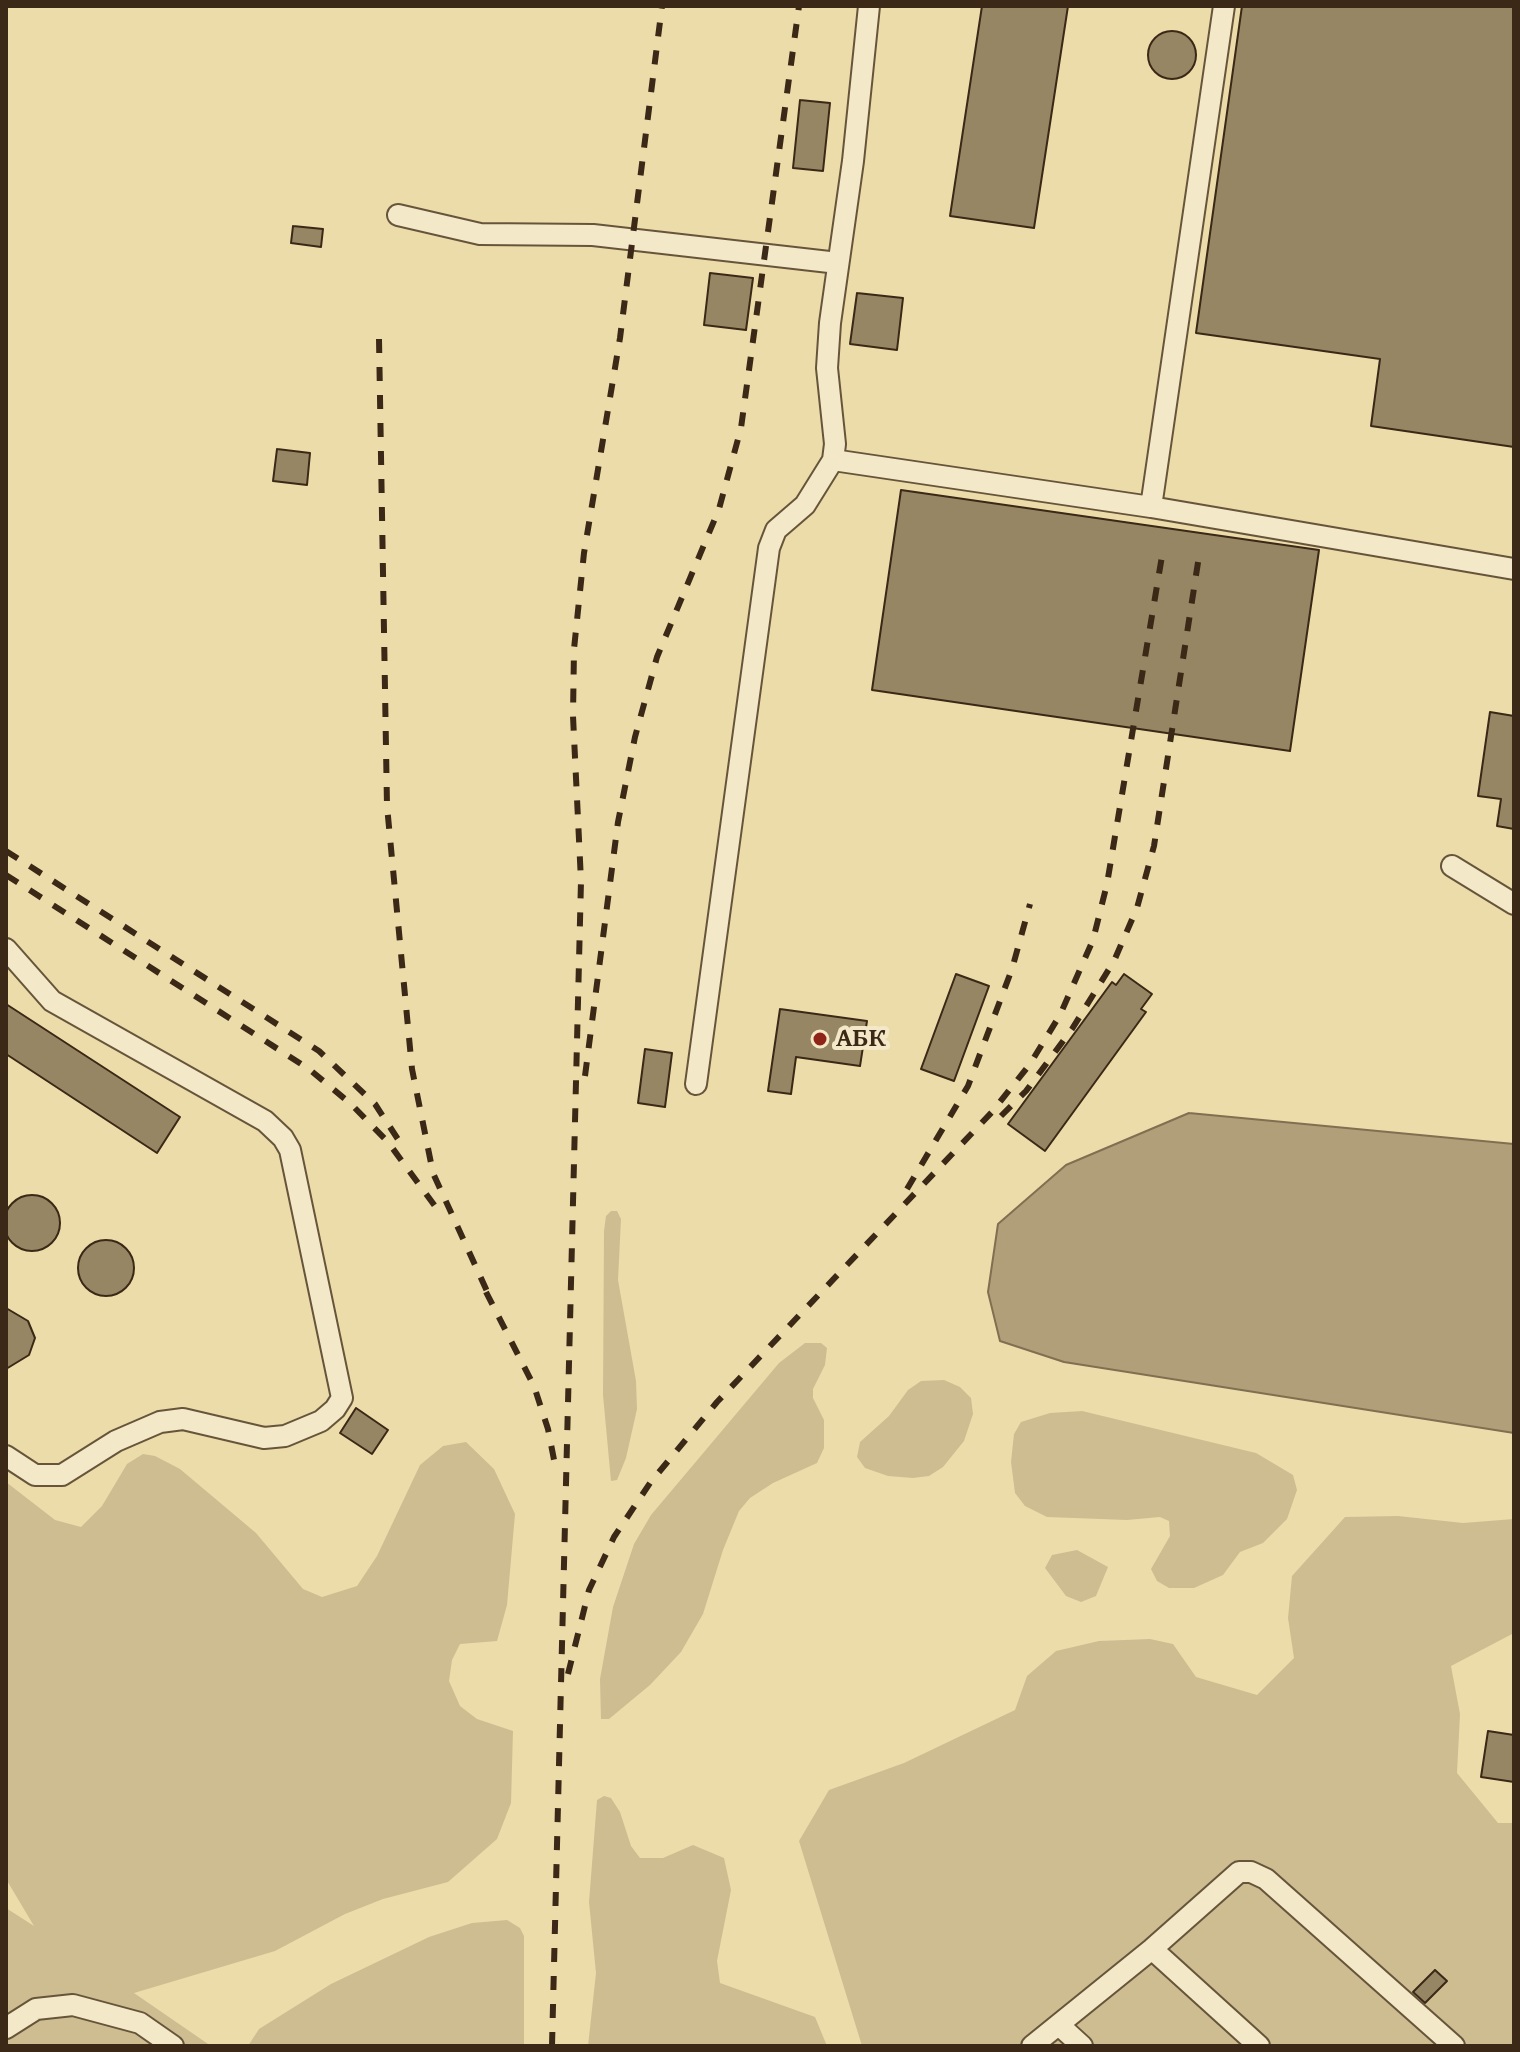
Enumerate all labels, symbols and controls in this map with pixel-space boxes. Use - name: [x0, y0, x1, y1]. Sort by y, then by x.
- place label: АБК: [836, 1023, 886, 1055]
- marker: АБК: [811, 1030, 829, 1048]

